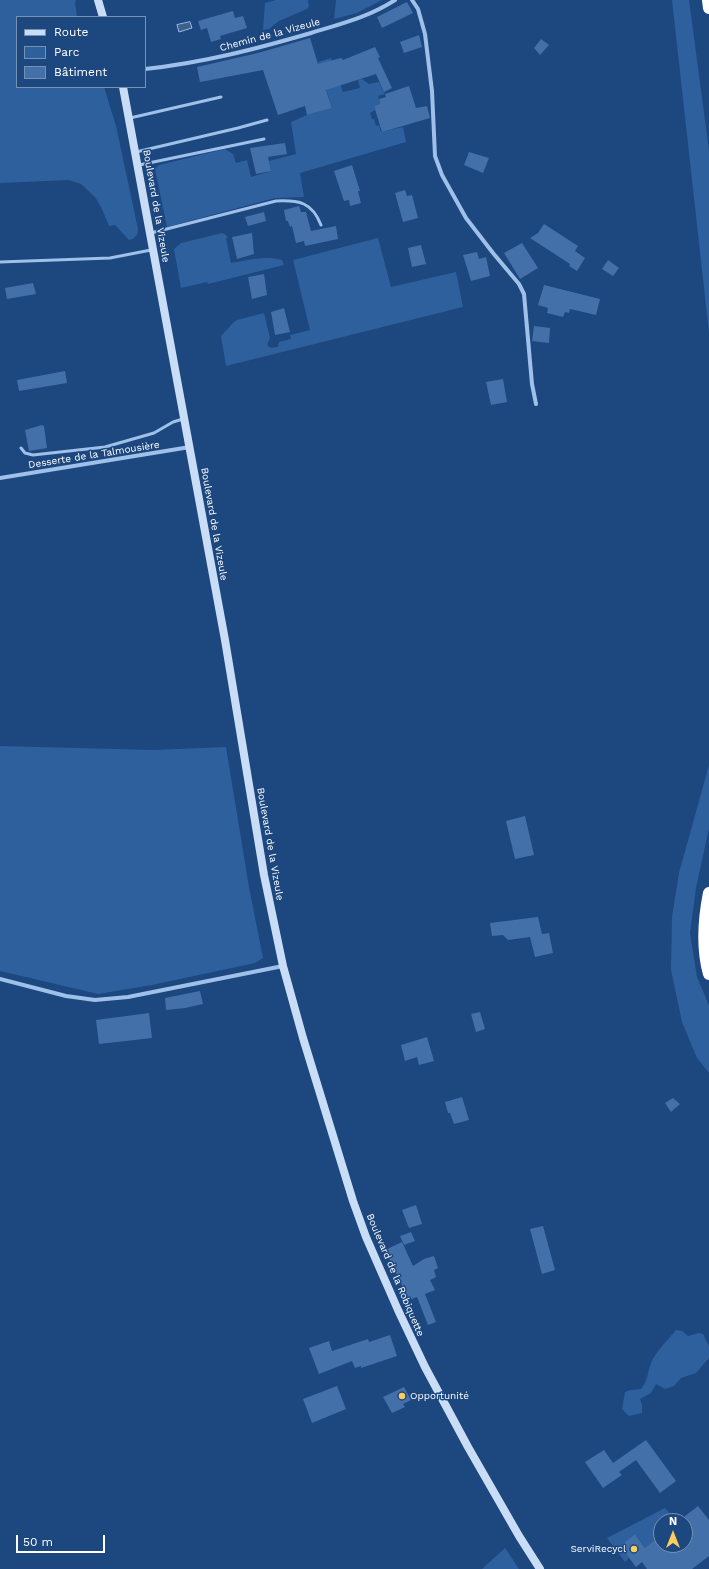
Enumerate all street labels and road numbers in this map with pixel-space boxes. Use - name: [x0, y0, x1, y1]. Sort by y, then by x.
- street label: Chemin de la Vizeule: [219, 16, 321, 54]
- street label: Boulevard de la Vizeule: [140, 149, 172, 263]
- street label: Desserte de la Talmousière: [27, 439, 161, 471]
- street label: Boulevard de la Vizeule: [198, 467, 230, 581]
- street label: Boulevard de la Vizeule: [254, 787, 286, 901]
- street label: Boulevard de la Robiquette: [364, 1212, 426, 1338]

